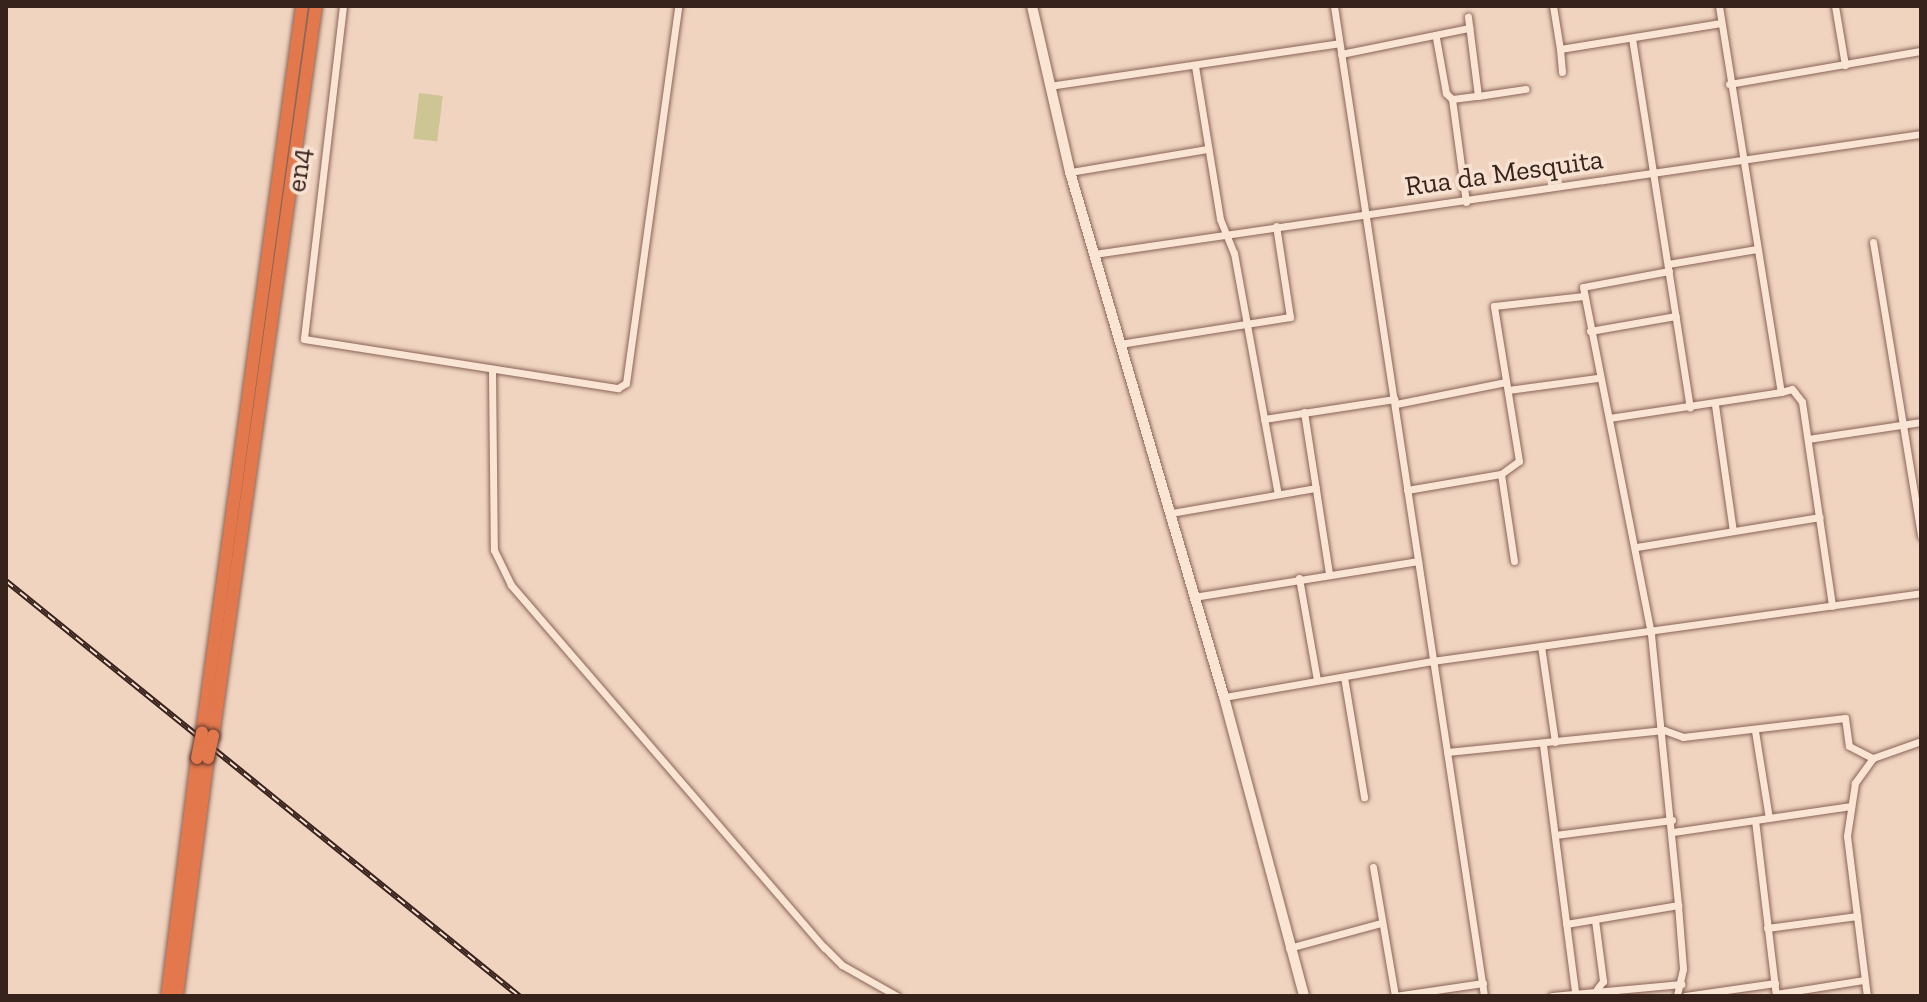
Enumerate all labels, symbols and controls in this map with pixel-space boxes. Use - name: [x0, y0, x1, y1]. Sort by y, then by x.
- street label: Rua da Mesquita: [1403, 142, 1605, 204]
- street label: en4: [279, 146, 319, 194]

